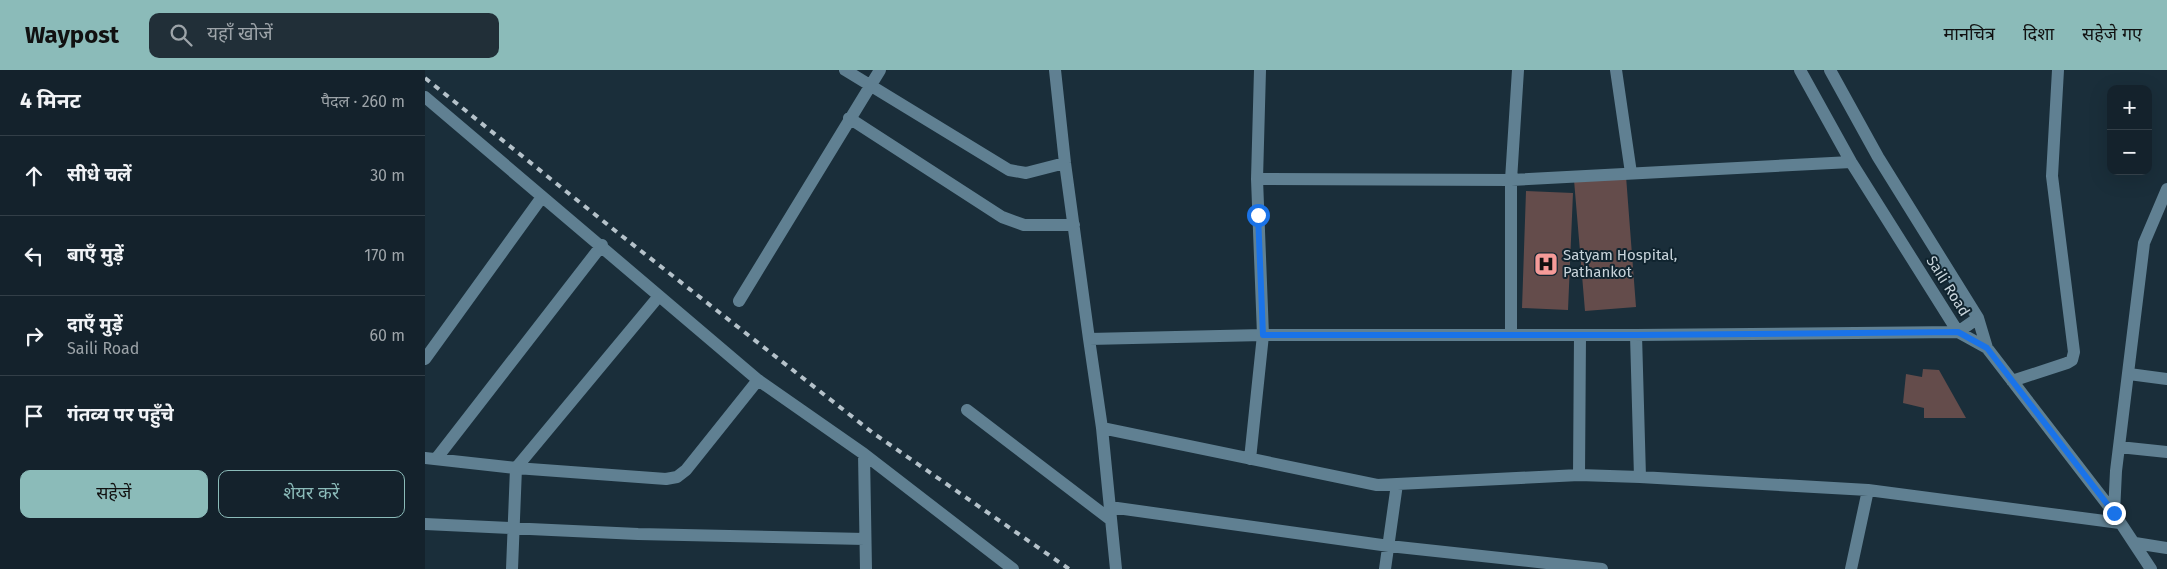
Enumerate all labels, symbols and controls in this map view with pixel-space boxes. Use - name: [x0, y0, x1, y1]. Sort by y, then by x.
- search box: [149, 13, 499, 58]
- text: Waypost: [25, 21, 119, 49]
- icon: search: [167, 21, 195, 49]
- text: यहाँ खोजें: [207, 22, 273, 45]
- text: मानचित्र: [1943, 23, 1995, 45]
- text: दिशा: [2023, 23, 2054, 45]
- text: सहेजे गए: [2082, 23, 2142, 45]
- map controls: [2107, 85, 2152, 175]
- button: +: [2107, 85, 2152, 130]
- text: 4 मिनट: [20, 88, 81, 114]
- text: पैदल · 260 m: [321, 92, 405, 111]
- button: −: [2107, 130, 2152, 175]
- icon: ahead: [20, 162, 48, 190]
- text: सीधे चलें: [67, 163, 131, 186]
- text: 30 m: [370, 166, 405, 185]
- route start: [1247, 204, 1270, 227]
- icon: left: [20, 242, 48, 270]
- text: बाएँ मुड़ें: [67, 243, 124, 266]
- text: 170 m: [364, 246, 405, 265]
- place label: Satyam Hospital, Pathankot: [1563, 246, 1677, 281]
- hospital icon: Satyam Hospital, Pathankot: [1533, 251, 1559, 277]
- street label: Saili Road: [1922, 252, 1974, 320]
- text: दाएँ मुड़ें: [67, 313, 123, 336]
- icon: right: [20, 322, 48, 350]
- text: 60 m: [370, 326, 405, 345]
- text: Saili Road: [67, 339, 139, 358]
- icon: arrive: [20, 402, 48, 430]
- text: गंतव्य पर पहुँचे: [67, 403, 174, 426]
- button: सहेजें: [20, 470, 208, 518]
- button: शेयर करें: [218, 470, 405, 518]
- route end: [2103, 502, 2126, 525]

